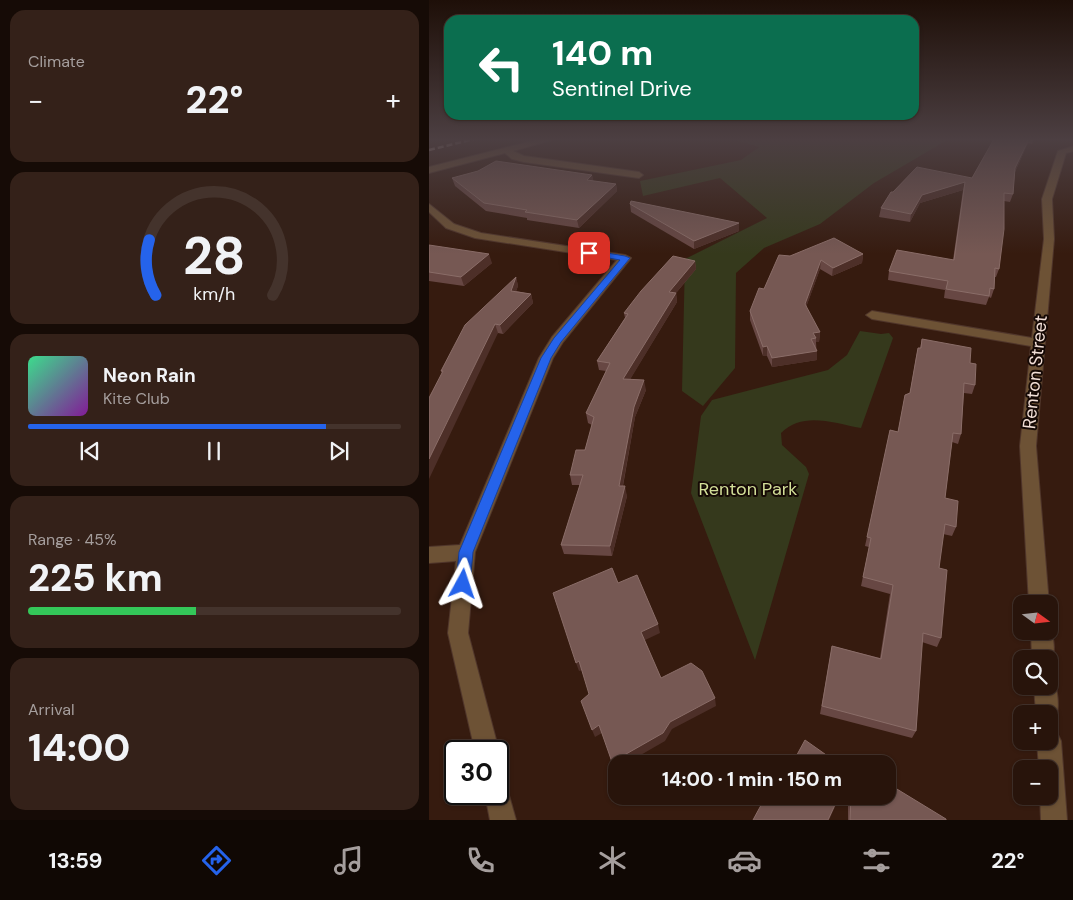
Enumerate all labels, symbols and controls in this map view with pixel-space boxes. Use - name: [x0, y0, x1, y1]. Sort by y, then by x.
- text: 140 m: [552, 30, 653, 76]
- icon: left: [469, 35, 534, 100]
- text: Climate: [28, 51, 85, 72]
- text: Sentinel Drive: [552, 74, 692, 103]
- text: 22°: [186, 75, 243, 125]
- text: −: [28, 82, 43, 119]
- text: +: [386, 82, 401, 119]
- text: 28: [183, 222, 246, 290]
- pin: [568, 232, 610, 274]
- icon: arrive: [575, 239, 603, 267]
- text: km/h: [193, 282, 236, 306]
- street label: Renton Street: [1017, 314, 1053, 430]
- text: Neon Rain: [103, 363, 196, 388]
- text: Kite Club: [103, 388, 170, 409]
- icon: previous: [76, 437, 104, 465]
- icon: pause: [200, 437, 228, 465]
- icon: next: [325, 437, 353, 465]
- park label: Renton Park: [699, 477, 797, 501]
- text: Range · 45%: [28, 529, 117, 550]
- text: 225 km: [28, 553, 163, 603]
- position arrow: [436, 557, 488, 609]
- north arrow: [1013, 595, 1058, 640]
- map controls: [1013, 595, 1058, 805]
- button: search: [1013, 650, 1058, 695]
- text: Arrival: [28, 699, 75, 720]
- button: +: [1013, 705, 1058, 750]
- text: 14:00: [28, 723, 130, 773]
- speed limit sign: 30: [444, 740, 509, 805]
- button: −: [1013, 760, 1058, 805]
- text: 14:00 · 1 min · 150 m: [662, 767, 842, 792]
- icon: directions: [199, 843, 234, 878]
- icon: music: [331, 843, 366, 878]
- icon: phone: [463, 843, 498, 878]
- icon: climate: [595, 843, 630, 878]
- icon: car: [727, 843, 762, 878]
- icon: filters: [859, 843, 894, 878]
- text: 13:59: [48, 846, 102, 875]
- text: 22°: [991, 846, 1025, 875]

